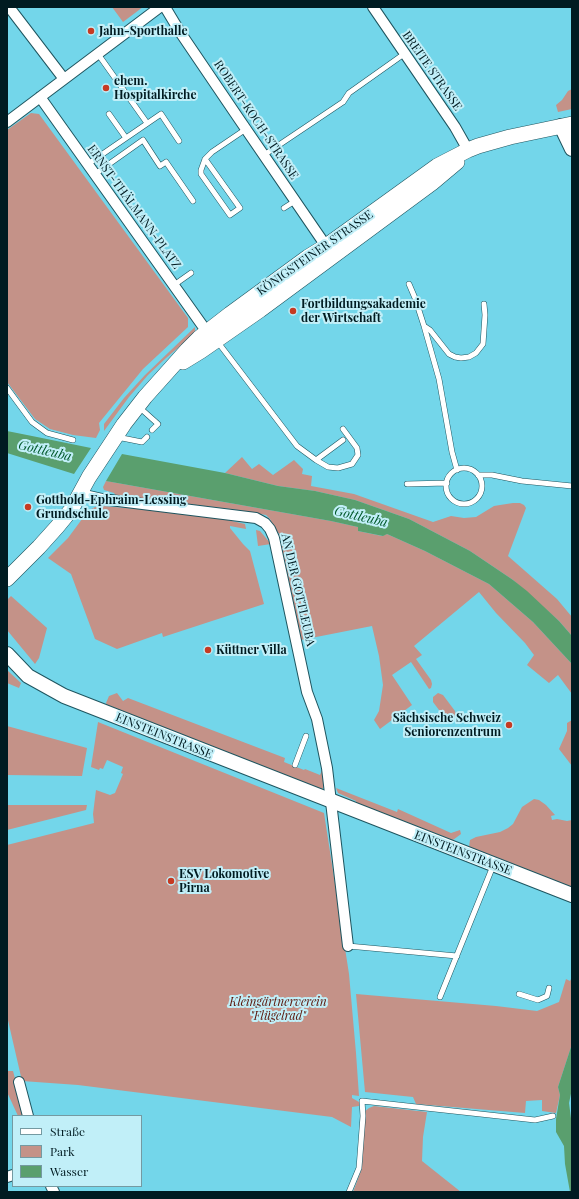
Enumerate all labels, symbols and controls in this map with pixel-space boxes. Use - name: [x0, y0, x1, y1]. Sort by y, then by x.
- place label: Jahn-Sporthalle: [99, 24, 188, 38]
- marker: Jahn-Sporthalle: [86, 26, 96, 36]
- street label: BREITE STRASSE: [399, 28, 465, 114]
- street label: ROBERT-KOCH-STRASSE: [211, 58, 301, 182]
- place label: ehem. Hospitalkirche: [114, 74, 196, 102]
- marker: ehem. Hospitalkirche: [101, 83, 111, 93]
- street label: ERNST-THÄLMANN-PLATZ: [84, 142, 184, 272]
- street label: KÖNIGSTEINER STRASSE: [254, 207, 376, 299]
- place label: Fortbildungsakademie der Wirtschaft: [301, 297, 426, 325]
- marker: Fortbildungsakademie der Wirtschaft: [288, 306, 298, 316]
- water label: Gottleuba: [17, 437, 73, 465]
- place label: Gotthold-Ephraim-Lessing Grundschule: [36, 493, 186, 521]
- marker: Gotthold-Ephraim-Lessing Grundschule: [23, 502, 33, 512]
- water label: Gottleuba: [333, 503, 389, 531]
- street label: AN DER GOTTLEUBA: [278, 532, 318, 648]
- place label: Küttner Villa: [216, 643, 287, 657]
- marker: Küttner Villa: [203, 645, 213, 655]
- street label: EINSTEINSTRASSE: [113, 710, 215, 762]
- place label: Sächsische Schweiz Seniorenzentrum: [393, 711, 501, 739]
- marker: Sächsische Schweiz Seniorenzentrum: [504, 720, 514, 730]
- street label: EINSTEINSTRASSE: [412, 828, 514, 878]
- place label: ESV Lokomotive Pirna: [179, 867, 269, 895]
- marker: ESV Lokomotive Pirna: [166, 876, 176, 886]
- park label: Kleingärtnerverein "Flügelrad": [229, 995, 327, 1023]
- legend: [12, 1115, 142, 1187]
- text: Straße: [50, 1123, 85, 1139]
- text: Park: [50, 1143, 75, 1159]
- text: Wasser: [50, 1163, 88, 1179]

